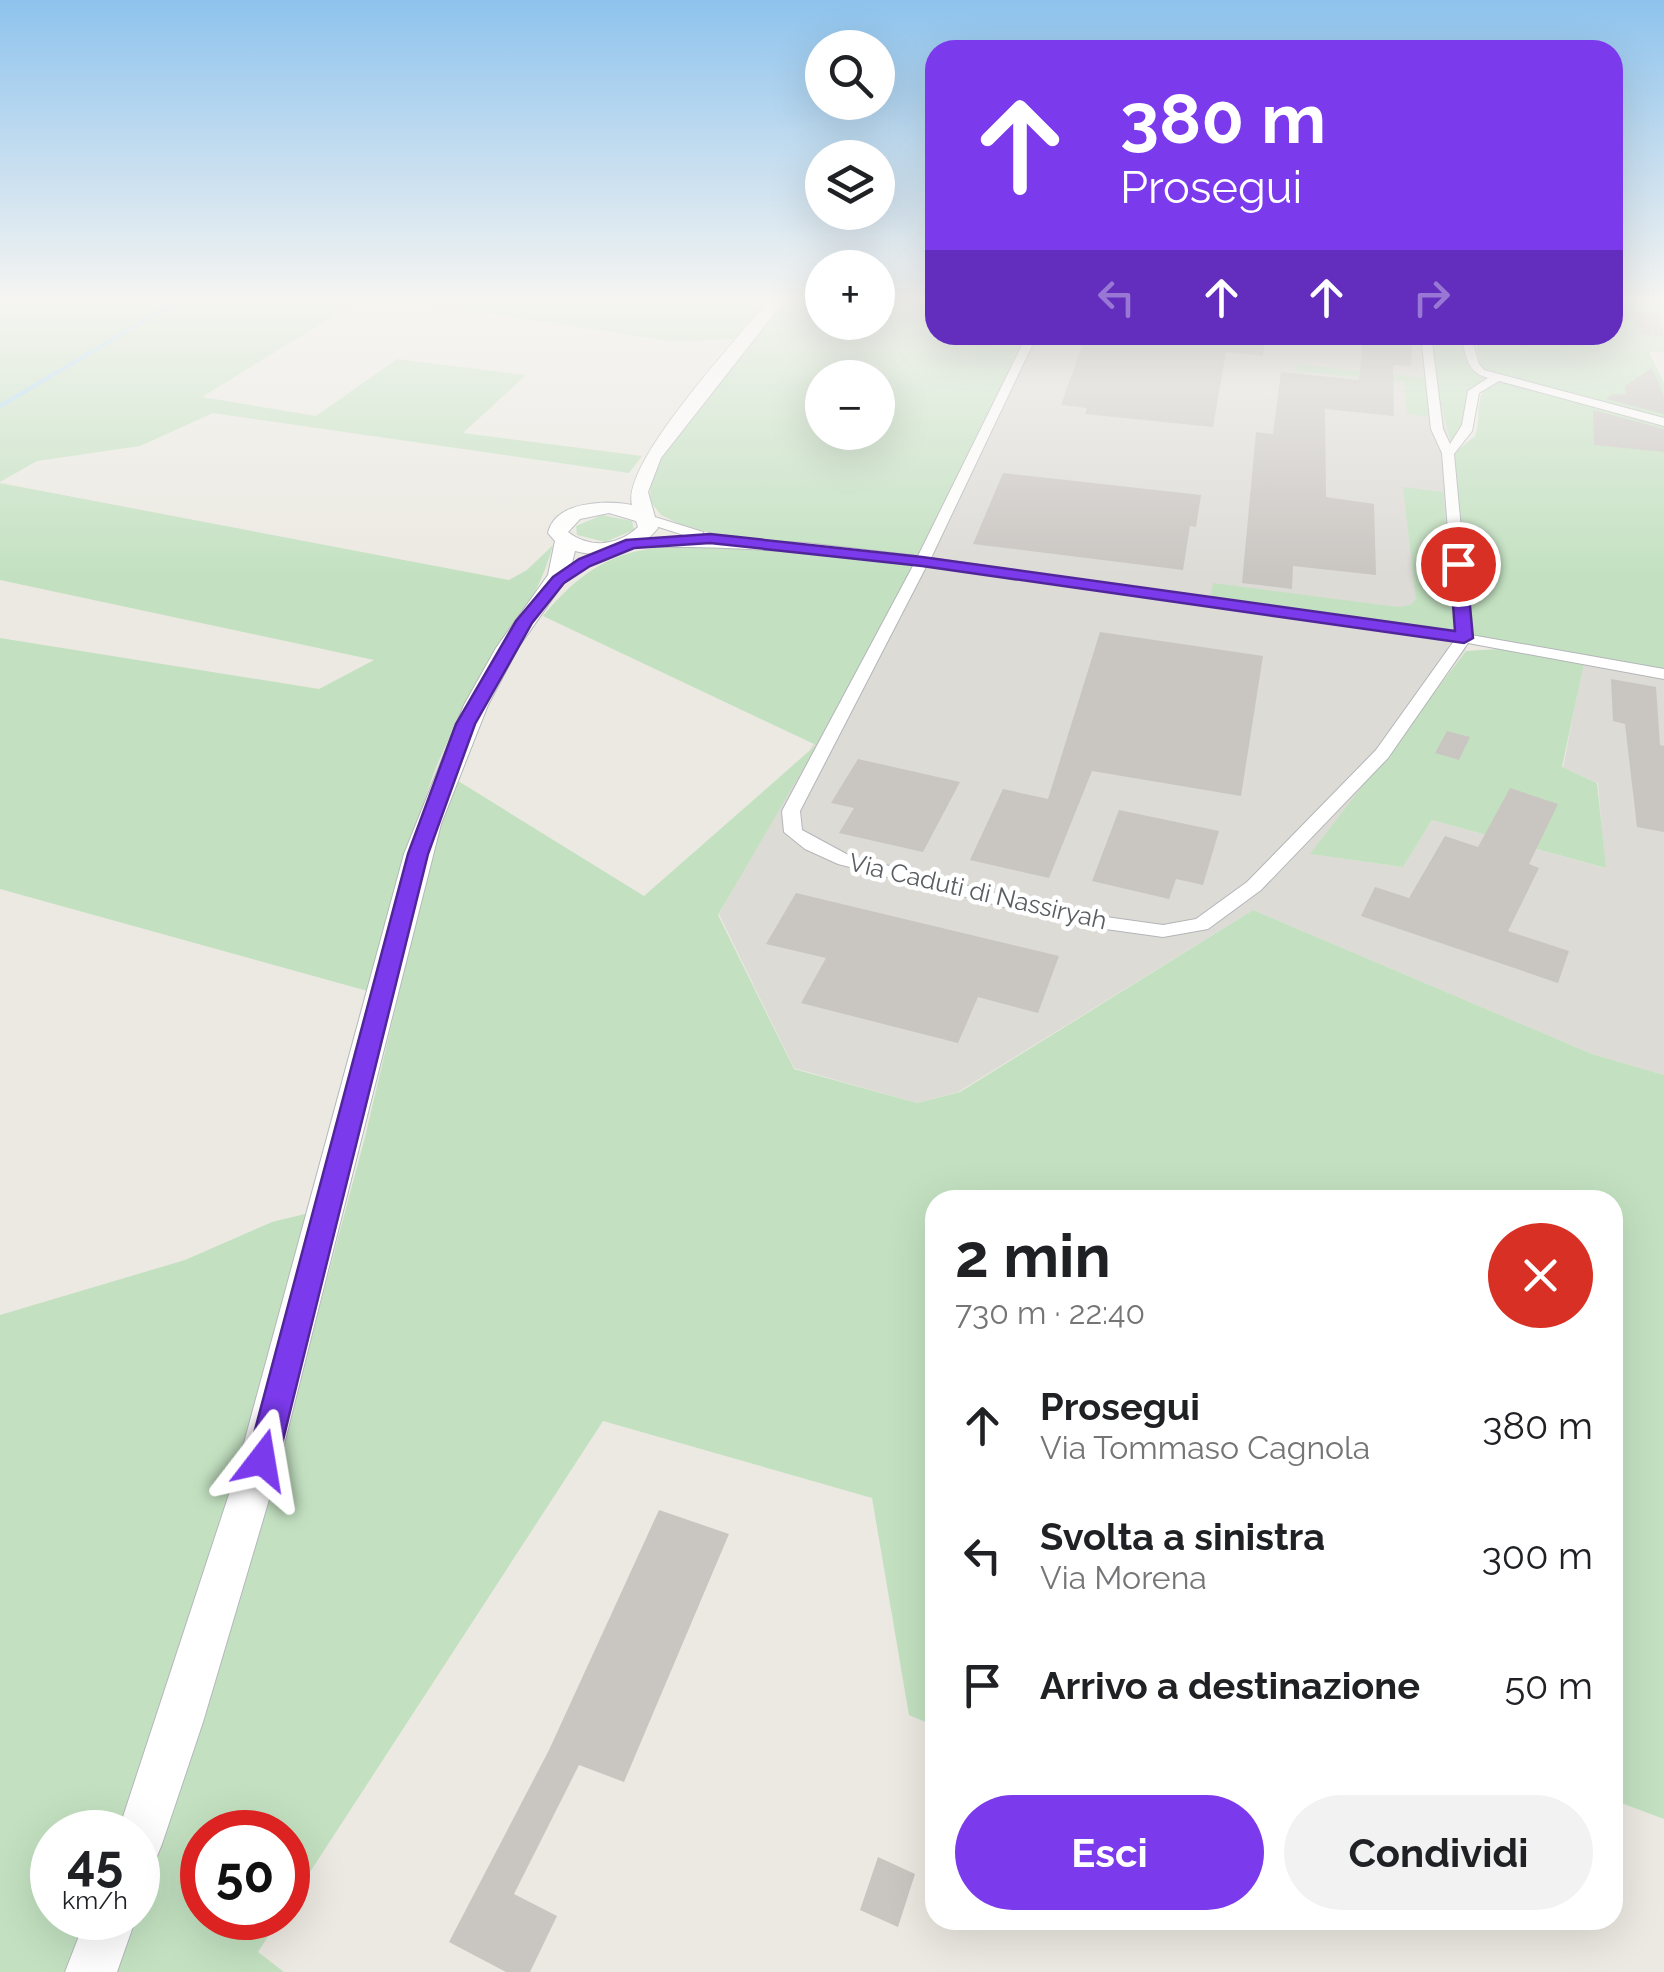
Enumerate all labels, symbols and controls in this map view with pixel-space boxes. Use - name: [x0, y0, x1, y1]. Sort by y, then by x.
- map controls: [805, 30, 895, 450]
- button: search: [805, 30, 895, 120]
- text: 380 m: [1120, 77, 1326, 159]
- icon: ahead: [955, 80, 1085, 210]
- button: layers: [805, 140, 895, 230]
- text: Prosegui: [1120, 161, 1302, 214]
- button: +: [805, 250, 895, 340]
- icon: left: [1089, 270, 1144, 325]
- icon: ahead: [1194, 270, 1249, 325]
- icon: ahead: [1299, 270, 1354, 325]
- icon: right: [1404, 270, 1459, 325]
- button: −: [805, 360, 895, 450]
- pin: [1416, 522, 1501, 607]
- icon: arrive: [1431, 537, 1486, 592]
- street label: Via Caduti di Nassiryah: [846, 847, 1110, 935]
- text: 2 min: [955, 1221, 1111, 1291]
- button: close: [1488, 1223, 1593, 1328]
- text: 730 m · 22:40: [955, 1294, 1145, 1331]
- text: Prosegui: [1040, 1384, 1200, 1429]
- icon: ahead: [955, 1398, 1010, 1453]
- text: 380 m: [1482, 1403, 1593, 1448]
- position arrow: [210, 1408, 314, 1512]
- text: Via Tommaso Cagnola: [1040, 1429, 1370, 1466]
- text: Svolta a sinistra: [1040, 1514, 1325, 1559]
- icon: left: [955, 1528, 1010, 1583]
- text: 300 m: [1482, 1533, 1593, 1578]
- text: Via Morena: [1040, 1559, 1207, 1596]
- icon: arrive: [955, 1658, 1010, 1713]
- text: Arrivo a destinazione: [1040, 1663, 1420, 1708]
- text: 50 m: [1504, 1663, 1593, 1708]
- button: Esci: [955, 1795, 1264, 1910]
- button: Condividi: [1284, 1795, 1593, 1910]
- speed limit sign: 50: [180, 1810, 310, 1940]
- text: 45: [67, 1833, 123, 1892]
- text: km/h: [62, 1885, 128, 1915]

